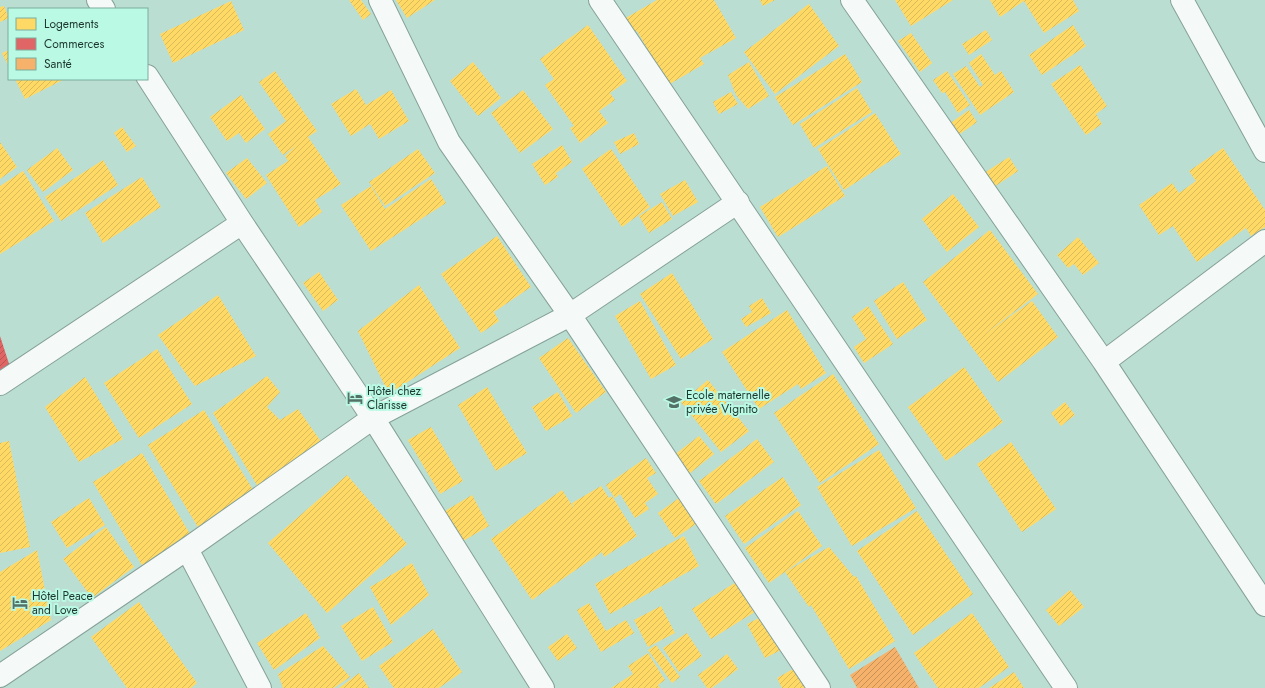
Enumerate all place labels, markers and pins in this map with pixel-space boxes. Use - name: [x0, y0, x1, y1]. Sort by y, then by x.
- place label: Hôtel chez Clarisse: [367, 382, 422, 414]
- place label: Ecole maternelle privée Vignito: [686, 386, 770, 418]
- hotel icon: Hôtel chez Clarisse: [346, 389, 364, 407]
- school or university icon: Ecole maternelle privée Vignito: [665, 393, 683, 411]
- place label: Hôtel Peace and Love: [32, 587, 93, 619]
- hotel icon: Hôtel Peace and Love: [11, 594, 29, 612]

